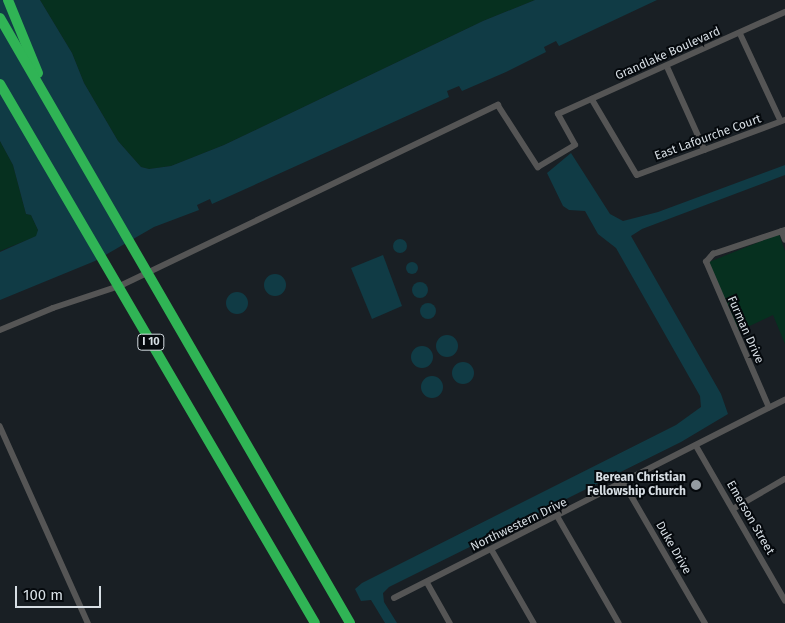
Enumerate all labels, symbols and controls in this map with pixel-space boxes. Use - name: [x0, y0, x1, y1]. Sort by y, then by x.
- street label: Grandlake Boulevard: [613, 24, 723, 84]
- street label: East Lafourche Court: [653, 112, 763, 164]
- street label: Furman Drive: [724, 294, 766, 366]
- road number: I 10: [137, 334, 165, 351]
- place label: Berean Christian Fellowship Church: [587, 471, 686, 499]
- street label: Emerson Street: [723, 478, 777, 558]
- marker: Berean Christian Fellowship Church: [690, 479, 702, 491]
- street label: Northwestern Drive: [468, 495, 570, 555]
- street label: Duke Drive: [652, 519, 694, 577]
- scale bar: [18, 576, 104, 608]
- text: 100 m: [23, 586, 63, 604]

